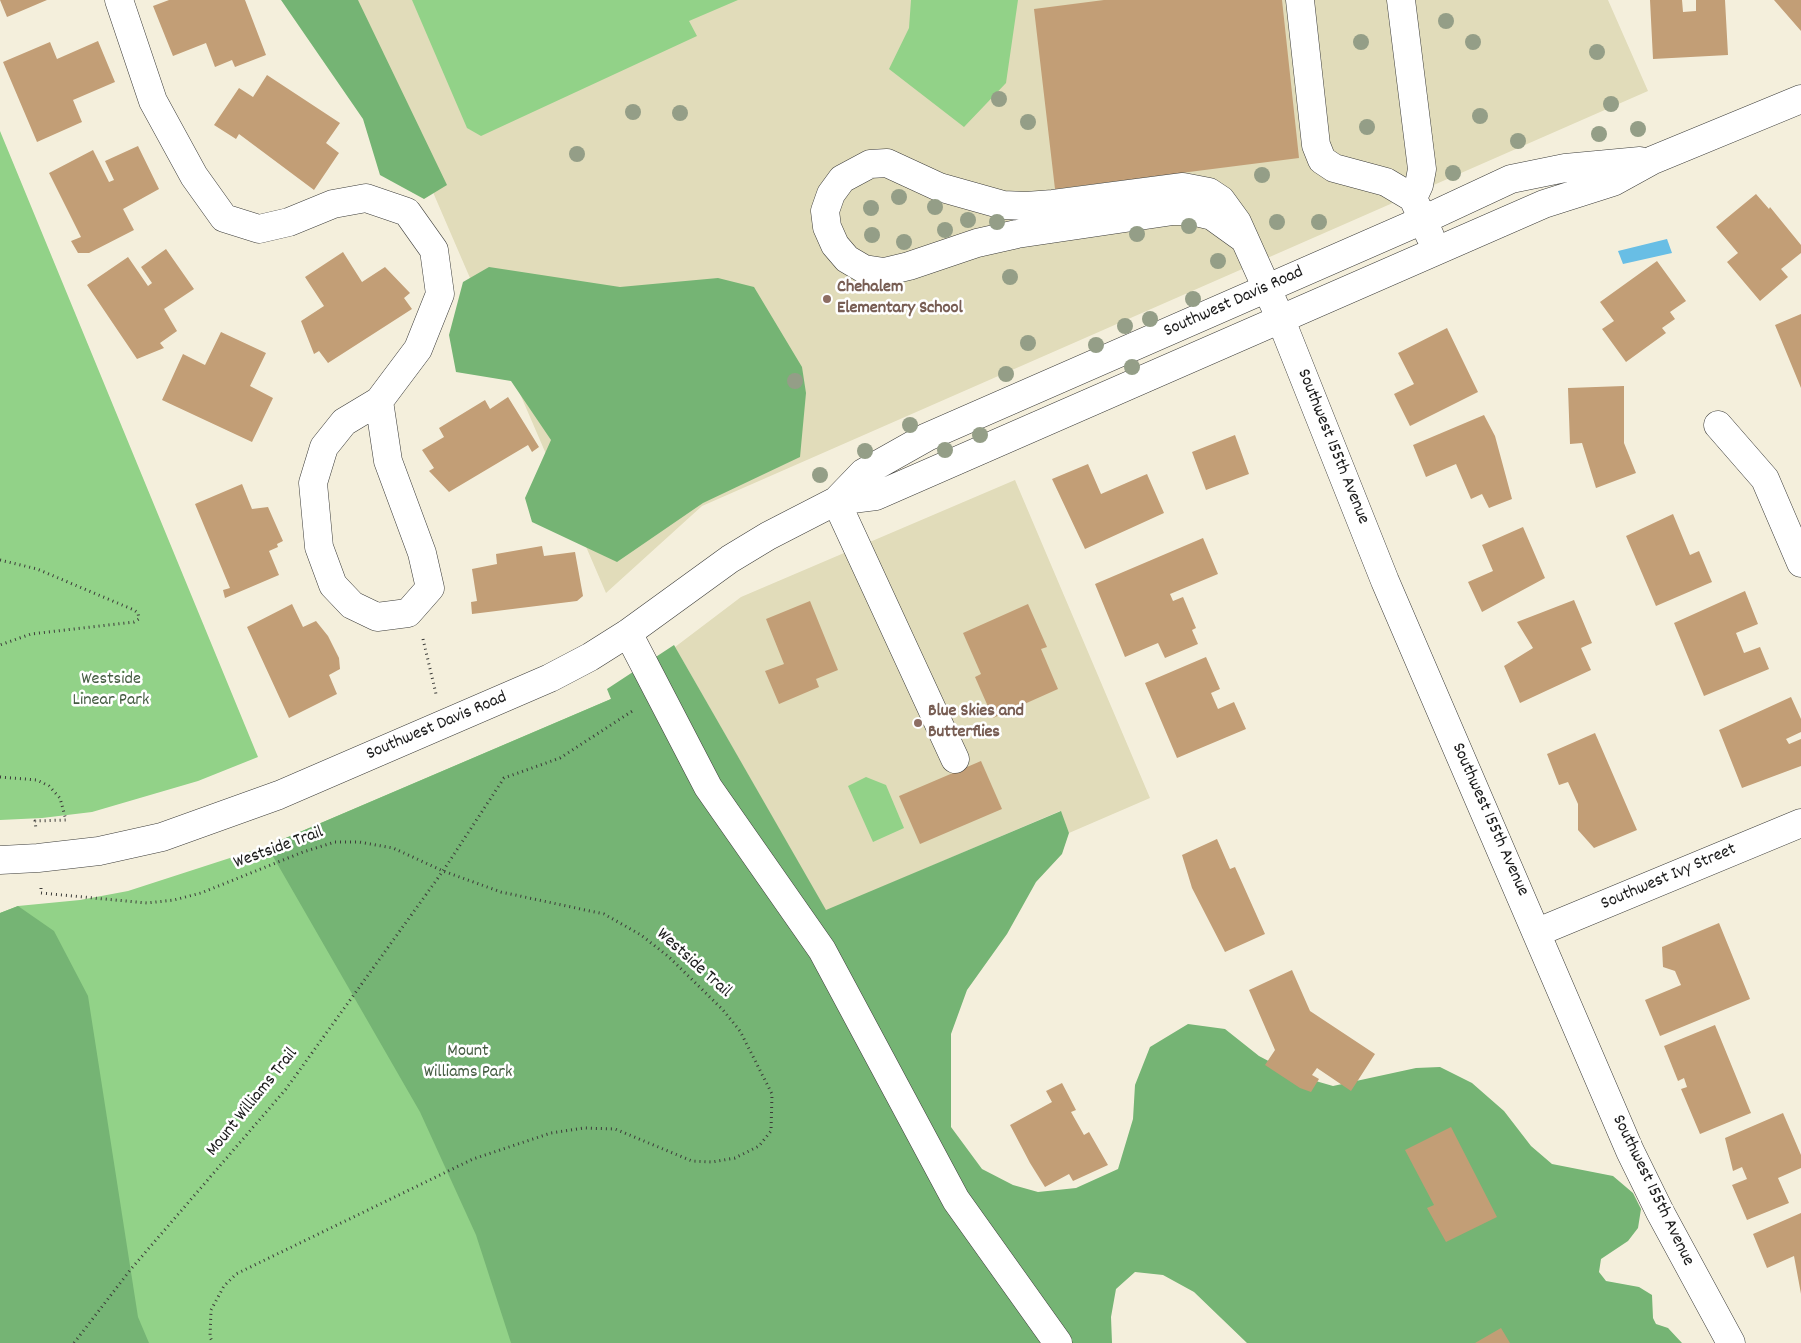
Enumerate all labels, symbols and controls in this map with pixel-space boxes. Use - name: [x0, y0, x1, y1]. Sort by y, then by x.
- street label: Southwest Davis Road: [1161, 263, 1307, 343]
- place label: Chehalem Elementary School: [837, 278, 963, 320]
- marker: Chehalem Elementary School: [821, 293, 833, 305]
- street label: Southwest 155th Avenue: [1291, 366, 1373, 528]
- park label: Westside Linear Park: [73, 670, 149, 712]
- street label: Southwest Davis Road: [364, 688, 510, 766]
- place label: Blue Skies and Butterflies: [928, 702, 1024, 744]
- marker: Blue Skies and Butterflies: [912, 717, 924, 729]
- street label: Southwest 155th Avenue: [1446, 740, 1532, 900]
- street label: Westside Trail: [231, 823, 327, 875]
- street label: Southwest Ivy Street: [1598, 840, 1740, 916]
- street label: Westside Trail: [651, 925, 735, 1003]
- park label: Mount Williams Park: [424, 1042, 512, 1084]
- street label: Mount Williams Trail: [203, 1044, 303, 1162]
- street label: Southwest 155th Avenue: [1606, 1112, 1698, 1270]

